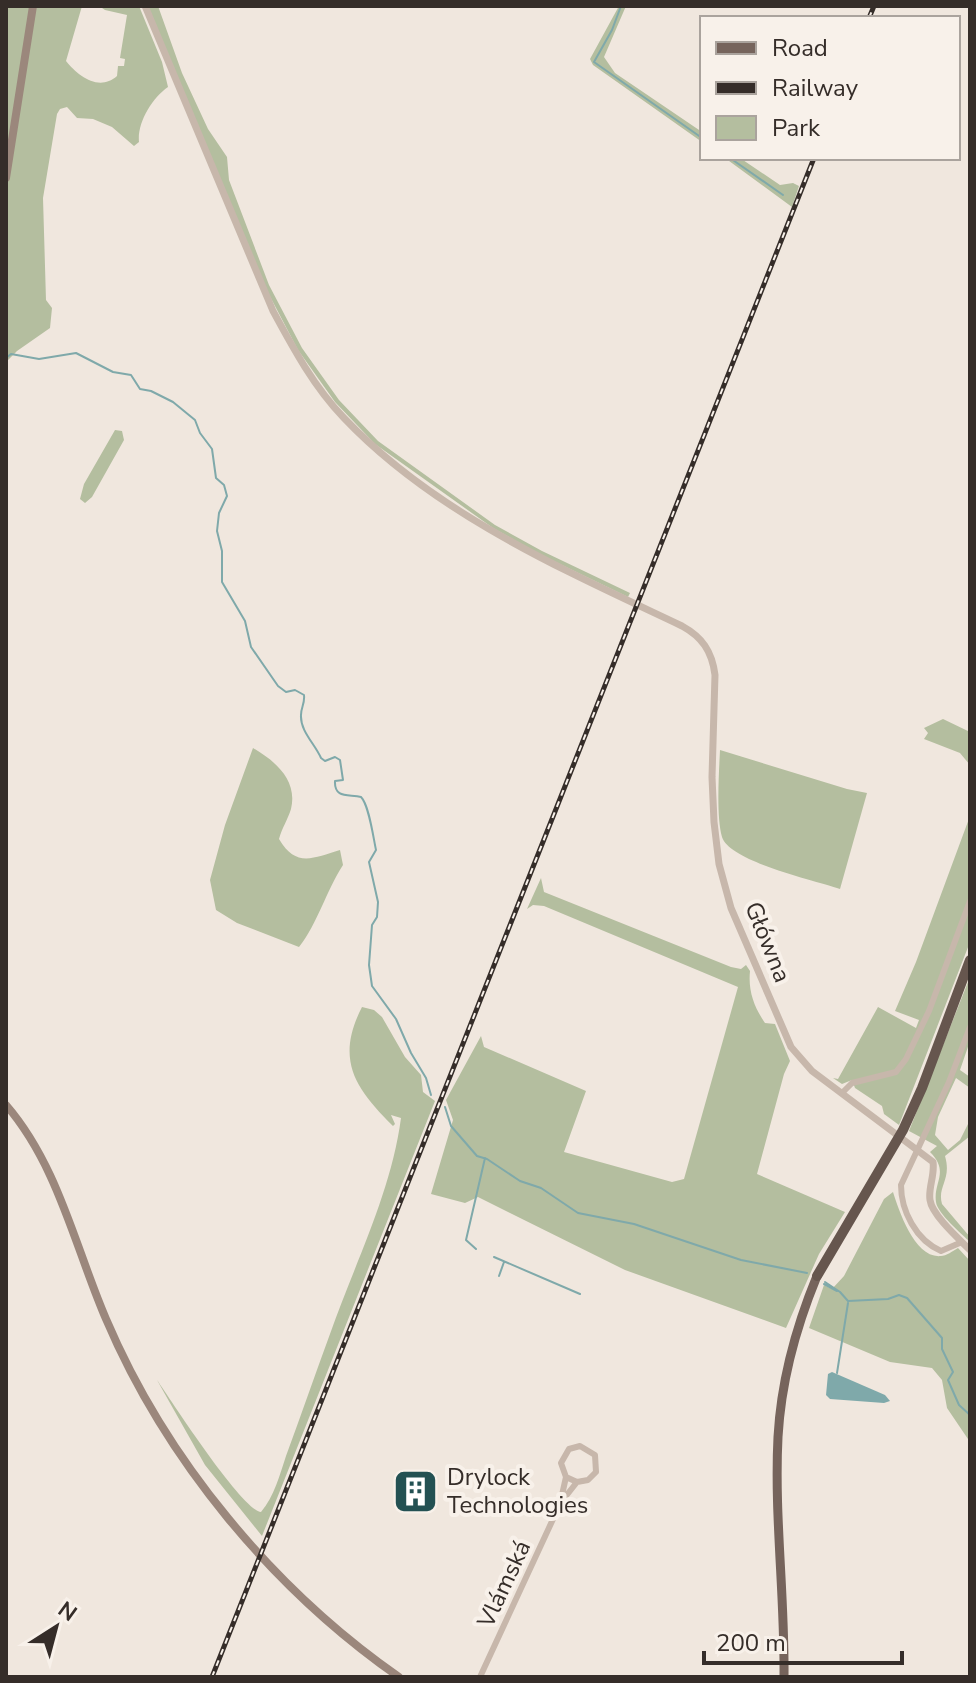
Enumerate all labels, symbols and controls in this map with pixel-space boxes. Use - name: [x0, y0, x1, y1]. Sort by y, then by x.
- legend: [700, 16, 960, 160]
- text: Road: [772, 32, 828, 64]
- text: Railway: [772, 72, 859, 104]
- text: Park: [772, 112, 821, 144]
- street label: Główna: [737, 897, 799, 987]
- place label: Drylock Technologies: [447, 1461, 588, 1521]
- building icon: Drylock Technologies: [392, 1467, 440, 1515]
- street label: Vlámská: [469, 1535, 538, 1634]
- north arrow: [16, 1587, 96, 1667]
- text: N: [52, 1595, 83, 1629]
- scale bar: [704, 1615, 902, 1665]
- text: 200 m: [716, 1627, 786, 1659]

